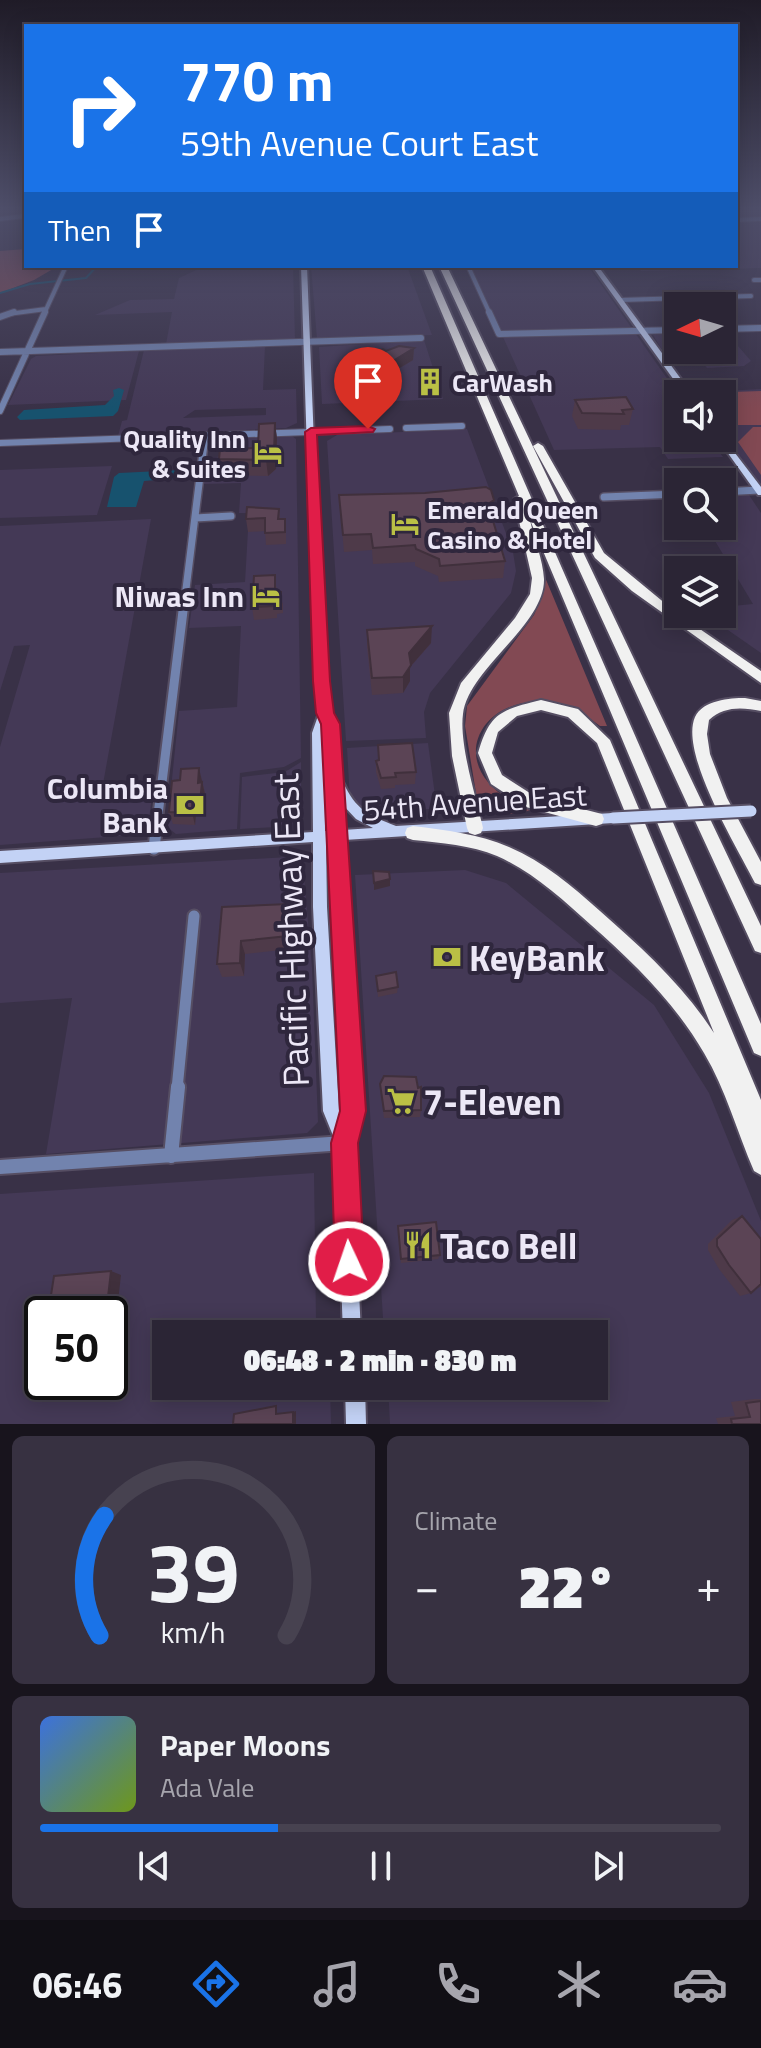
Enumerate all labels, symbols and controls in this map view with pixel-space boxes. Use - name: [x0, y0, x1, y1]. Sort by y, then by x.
- text: 770 m: [180, 38, 333, 123]
- icon: right: [48, 56, 152, 160]
- text: 59th Avenue Court East: [180, 115, 538, 170]
- text: Then: [48, 207, 111, 253]
- icon: arrive: [127, 208, 171, 252]
- north arrow: [664, 292, 736, 364]
- map controls: [664, 292, 736, 628]
- pin: [334, 347, 402, 429]
- icon: arrive: [346, 359, 390, 403]
- place label: CarWash: [452, 363, 553, 402]
- building icon: CarWash: [415, 367, 445, 397]
- button: sound: [664, 380, 736, 452]
- place label: Quality Inn & Suites: [123, 419, 246, 488]
- hotel icon: Quality Inn & Suites: [253, 438, 283, 468]
- button: search: [664, 468, 736, 540]
- place label: Emerald Queen Casino & Hotel: [427, 490, 599, 559]
- hotel icon: Emerald Queen Casino & Hotel: [390, 509, 420, 539]
- button: layers: [664, 556, 736, 628]
- place label: Niwas Inn: [114, 573, 244, 619]
- hotel icon: Niwas Inn: [251, 581, 281, 611]
- place label: Columbia Bank: [47, 765, 169, 845]
- street label: 54th Avenue East: [362, 771, 588, 833]
- street label: Pacific Highway East: [257, 772, 323, 1088]
- bank icon: Columbia Bank: [175, 790, 205, 820]
- place label: KeyBank: [469, 930, 605, 985]
- bank icon: KeyBank: [432, 942, 462, 972]
- place label: 7-Eleven: [423, 1074, 562, 1129]
- supermarket icon: 7-Eleven: [386, 1086, 416, 1116]
- place label: Taco Bell: [440, 1218, 577, 1273]
- position arrow: [307, 1220, 391, 1304]
- restaurant icon: Taco Bell: [403, 1230, 433, 1260]
- speed limit sign: 50: [24, 1296, 128, 1400]
- text: 06:48 · 2 min · 830 m: [244, 1337, 516, 1383]
- text: Climate: [415, 1501, 497, 1540]
- text: 39: [147, 1508, 240, 1634]
- text: 22°: [518, 1540, 617, 1631]
- text: −: [415, 1552, 439, 1619]
- text: +: [696, 1552, 721, 1619]
- text: km/h: [161, 1611, 226, 1654]
- text: Paper Moons: [160, 1722, 330, 1768]
- text: Ada Vale: [160, 1768, 254, 1807]
- icon: previous: [132, 1844, 176, 1888]
- icon: pause: [359, 1844, 403, 1888]
- icon: next: [586, 1844, 630, 1888]
- icon: directions: [188, 1956, 244, 2012]
- icon: music: [309, 1956, 365, 2012]
- icon: phone: [430, 1956, 486, 2012]
- icon: climate: [551, 1956, 607, 2012]
- icon: car: [672, 1956, 728, 2012]
- text: 06:46: [33, 1957, 122, 2012]

